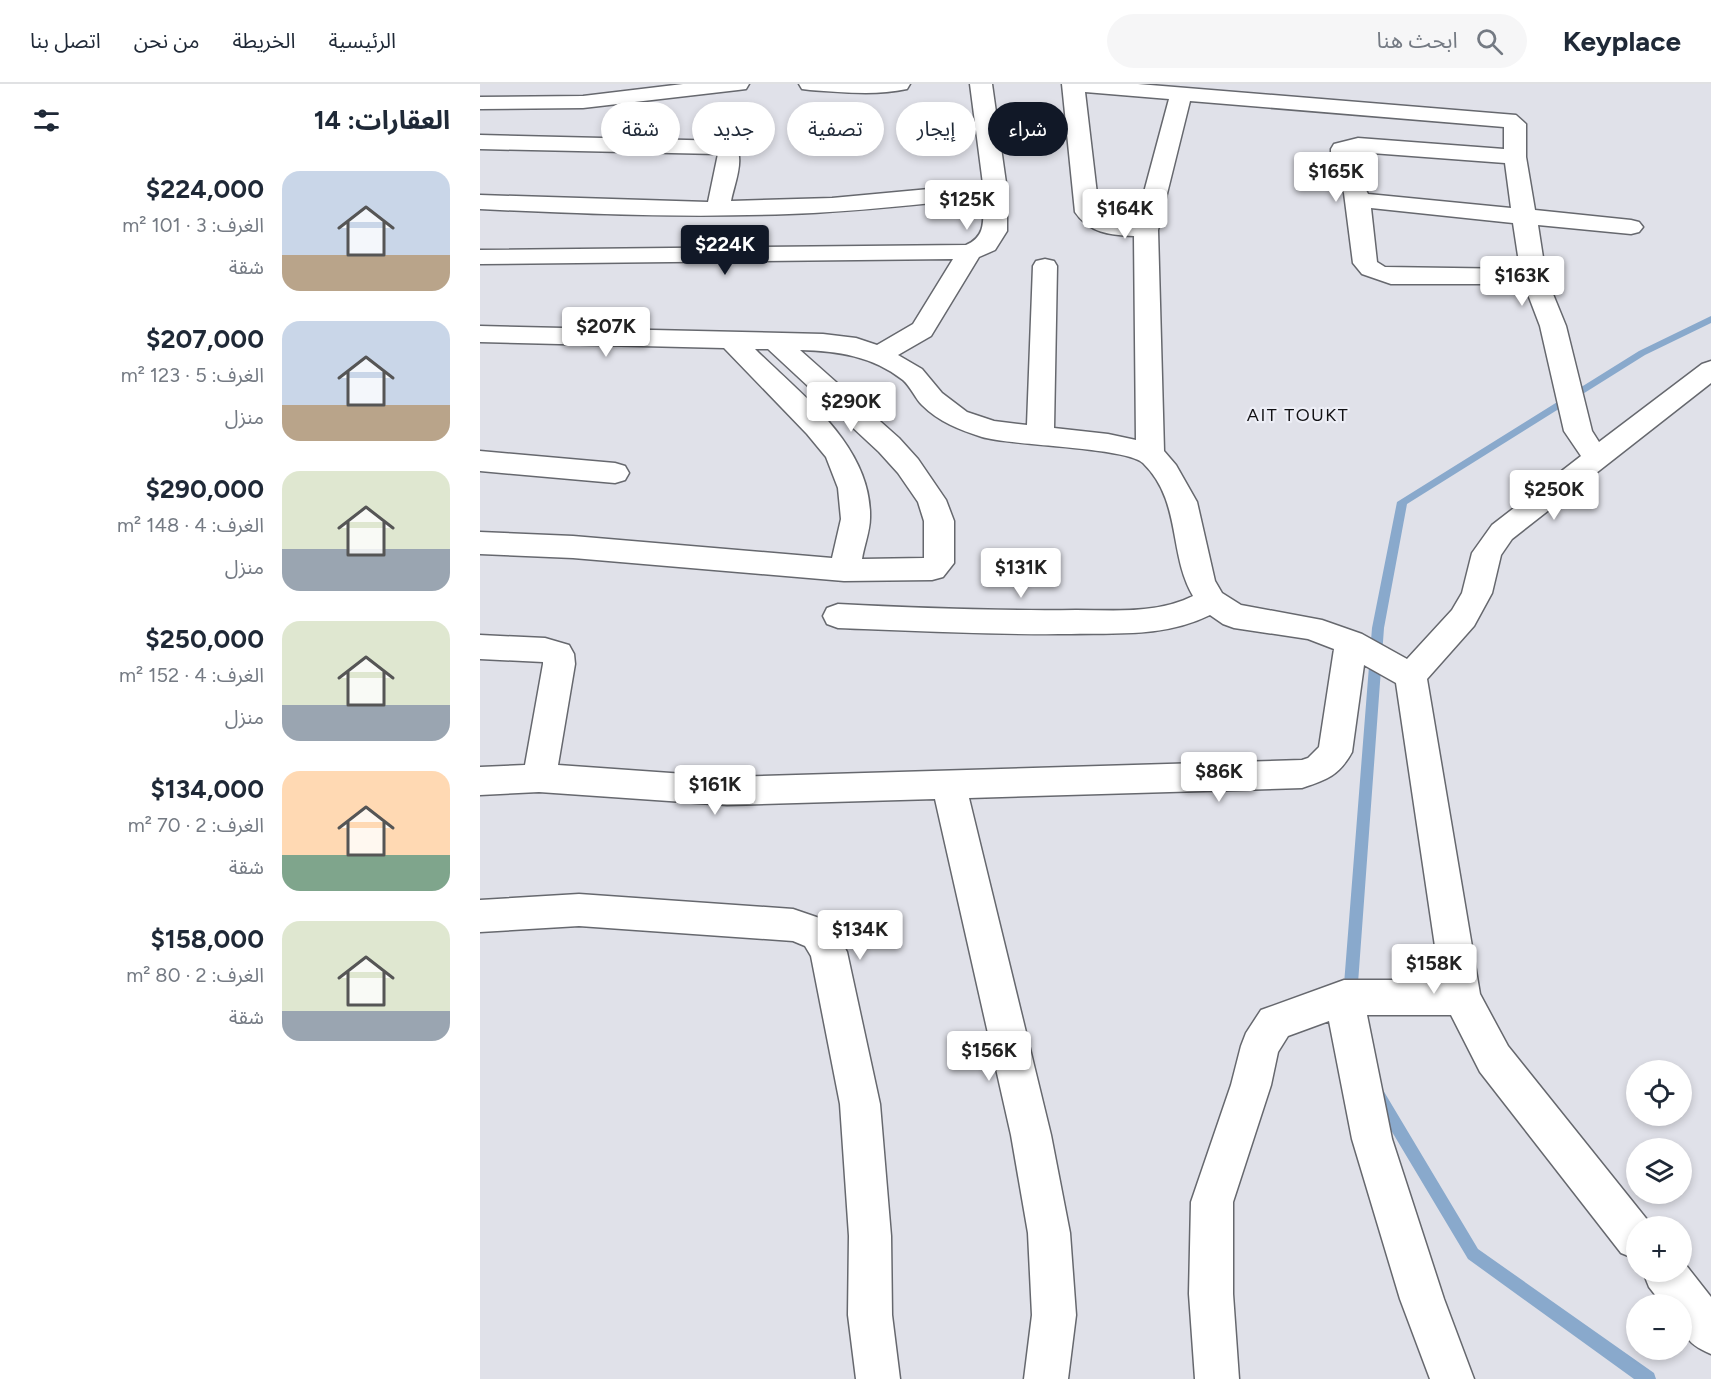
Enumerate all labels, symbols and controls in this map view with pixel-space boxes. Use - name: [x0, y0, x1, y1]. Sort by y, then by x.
- search box: [1107, 14, 1527, 68]
- text: Keyplace: [1563, 24, 1681, 58]
- icon: search: [1473, 25, 1506, 58]
- text: ابحث هنا: [1376, 27, 1458, 54]
- text: اتصل بنا: [30, 28, 101, 53]
- text: من نحن: [134, 28, 200, 53]
- text: الخريطة: [233, 28, 296, 53]
- text: الرئيسية: [329, 28, 396, 53]
- chip: شقة: [601, 102, 680, 156]
- chip: جديد: [692, 102, 775, 156]
- chip: تصفية: [787, 102, 884, 156]
- chip: إيجار: [896, 102, 976, 156]
- chip: شراء: [988, 102, 1068, 156]
- icon: filters: [30, 104, 63, 137]
- text: العقارات: 14: [314, 104, 450, 136]
- pin: $165K: [1294, 152, 1378, 203]
- text: $165K: [1308, 159, 1364, 183]
- text: $224,000: [146, 173, 264, 205]
- pin: $125K: [925, 180, 1009, 231]
- text: $125K: [939, 187, 995, 211]
- pin: $164K: [1083, 189, 1167, 240]
- icon: home: [330, 195, 402, 267]
- text: $164K: [1096, 196, 1154, 220]
- text: الغرف: 3 · 101 m²: [122, 213, 264, 237]
- pin: $224K: [683, 225, 767, 276]
- text: $224K: [695, 232, 755, 256]
- text: شقة: [229, 255, 264, 279]
- pin: $163K: [1480, 256, 1564, 307]
- text: $163K: [1494, 263, 1550, 287]
- pin: $207K: [564, 307, 648, 358]
- text: $207K: [576, 314, 636, 338]
- text: $207,000: [146, 323, 264, 355]
- icon: home: [330, 345, 402, 417]
- text: الغرف: 5 · 123 m²: [121, 363, 264, 387]
- pin: $290K: [809, 382, 893, 433]
- text: $290K: [821, 389, 881, 413]
- district label: AIT TOUKT: [1247, 404, 1349, 426]
- text: منزل: [225, 405, 264, 429]
- pin: $250K: [1512, 470, 1596, 521]
- text: $290,000: [145, 473, 264, 505]
- text: $250K: [1524, 477, 1584, 501]
- icon: home: [330, 495, 402, 567]
- text: الغرف: 4 · 148 m²: [117, 513, 264, 537]
- pin: $131K: [979, 548, 1063, 599]
- text: منزل: [225, 555, 264, 579]
- text: $131K: [995, 555, 1047, 579]
- text: $250,000: [145, 623, 264, 655]
- icon: home: [330, 645, 402, 717]
- text: الغرف: 4 · 152 m²: [119, 663, 264, 687]
- text: منزل: [225, 705, 264, 729]
- pin: $86K: [1183, 752, 1255, 803]
- text: $86K: [1195, 759, 1243, 783]
- pin: $161K: [673, 765, 757, 816]
- text: $161K: [689, 772, 741, 796]
- text: $134,000: [150, 773, 264, 805]
- icon: home: [330, 795, 402, 867]
- text: الغرف: 2 · 70 m²: [128, 813, 264, 837]
- text: شقة: [229, 855, 264, 879]
- pin: $134K: [818, 910, 902, 961]
- text: $134K: [832, 917, 888, 941]
- text: $158,000: [150, 923, 264, 955]
- pin: $158K: [1392, 944, 1476, 995]
- icon: home: [330, 945, 402, 1017]
- text: $158K: [1406, 951, 1462, 975]
- text: الغرف: 2 · 80 m²: [126, 963, 264, 987]
- text: شقة: [229, 1005, 264, 1029]
- pin: $156K: [947, 1031, 1031, 1082]
- text: $156K: [961, 1038, 1017, 1062]
- map controls: [1626, 1060, 1692, 1360]
- button: locate: [1626, 1060, 1692, 1126]
- button: layers: [1626, 1138, 1692, 1204]
- button: +: [1626, 1216, 1692, 1282]
- button: −: [1626, 1294, 1692, 1360]

